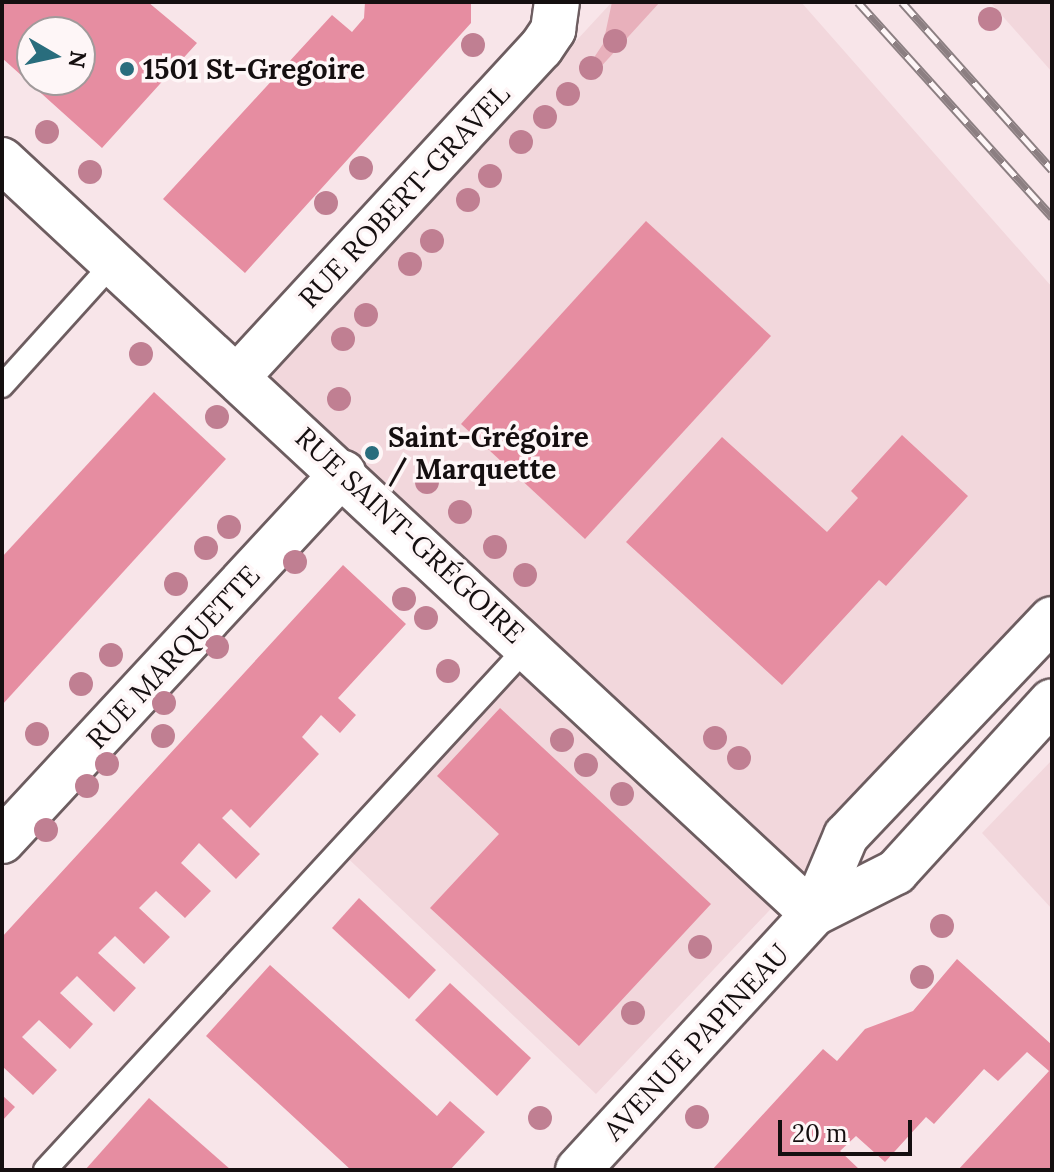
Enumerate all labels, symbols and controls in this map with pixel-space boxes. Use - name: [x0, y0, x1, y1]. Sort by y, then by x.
- north arrow: [16, 16, 96, 96]
- text: N: [63, 49, 93, 70]
- place label: 1501 St-Gregoire: [143, 52, 365, 86]
- marker: 1501 St-Gregoire: [118, 60, 136, 78]
- street label: RUE ROBERT-GRAVEL: [292, 77, 516, 315]
- street label: RUE SAINT-GRÉGOIRE: [289, 420, 531, 650]
- place label: Saint-Grégoire / Marquette: [388, 420, 589, 486]
- marker: Saint-Grégoire / Marquette: [363, 444, 381, 462]
- street label: RUE MARQUETTE: [80, 559, 266, 755]
- street label: AVENUE PAPINEAU: [596, 937, 796, 1147]
- scale bar: [782, 1104, 916, 1154]
- text: 20 m: [792, 1118, 848, 1149]

